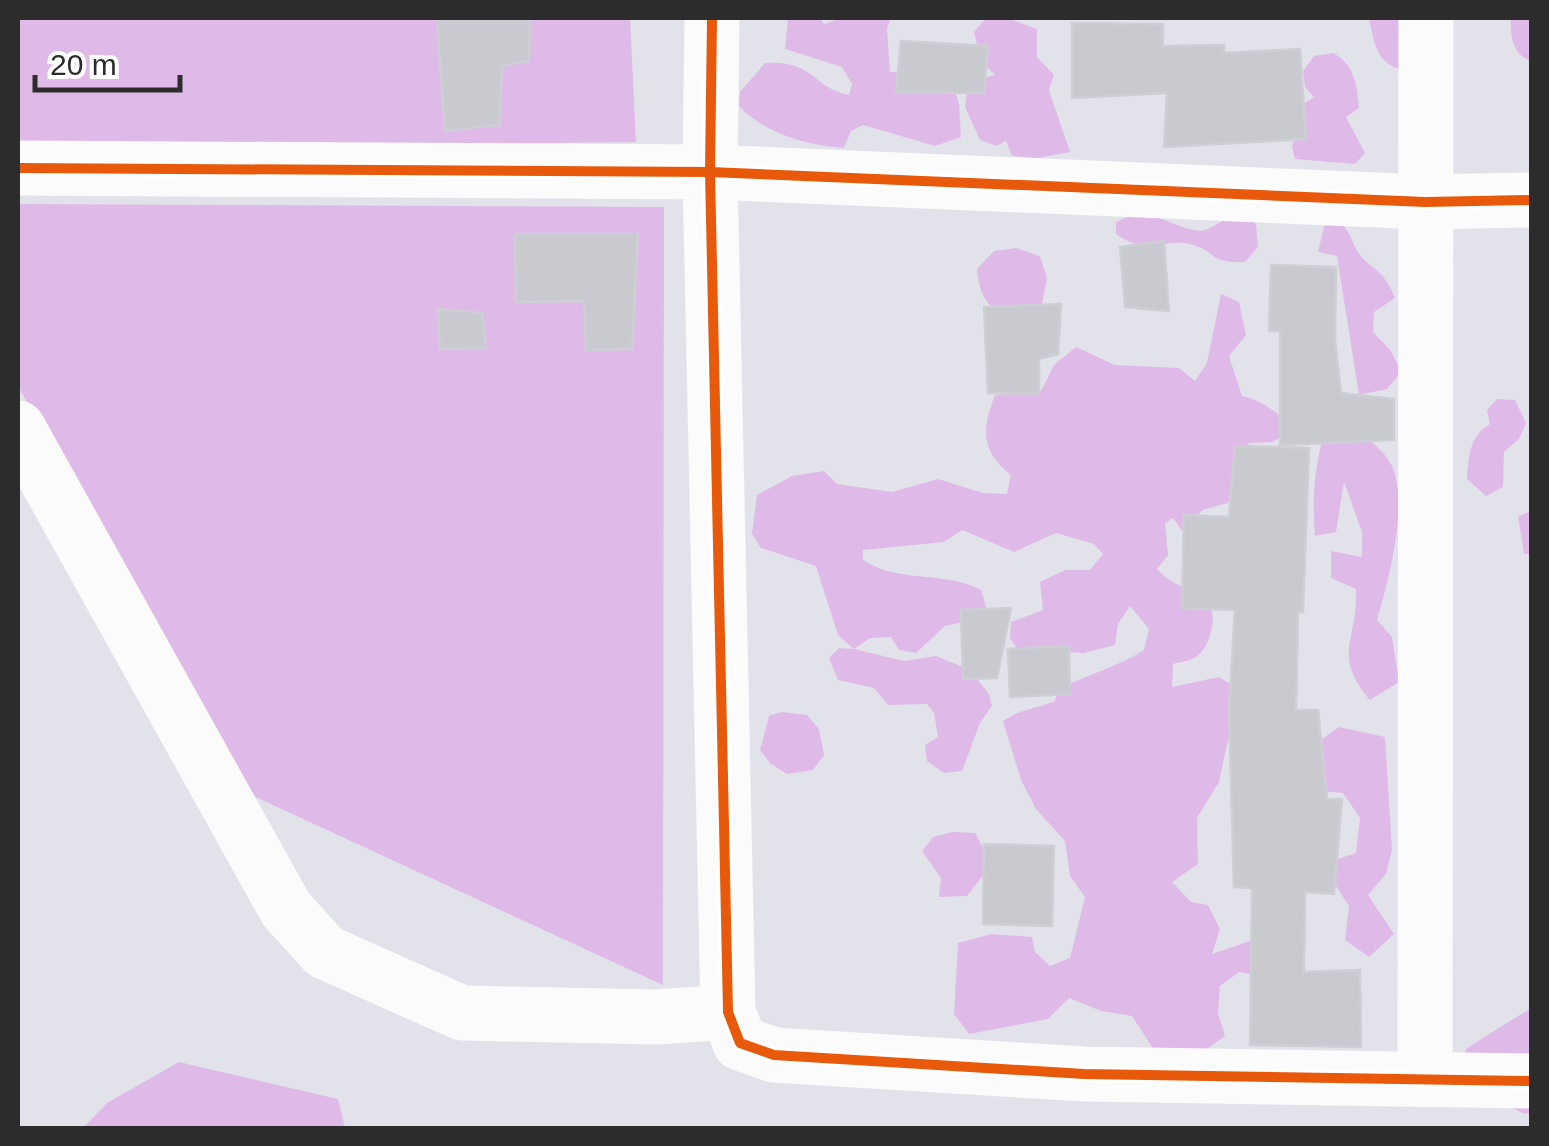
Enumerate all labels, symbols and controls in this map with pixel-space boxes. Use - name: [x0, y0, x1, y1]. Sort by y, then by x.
- scale bar: [35, 30, 180, 92]
- text: 20 m: [50, 48, 117, 81]

